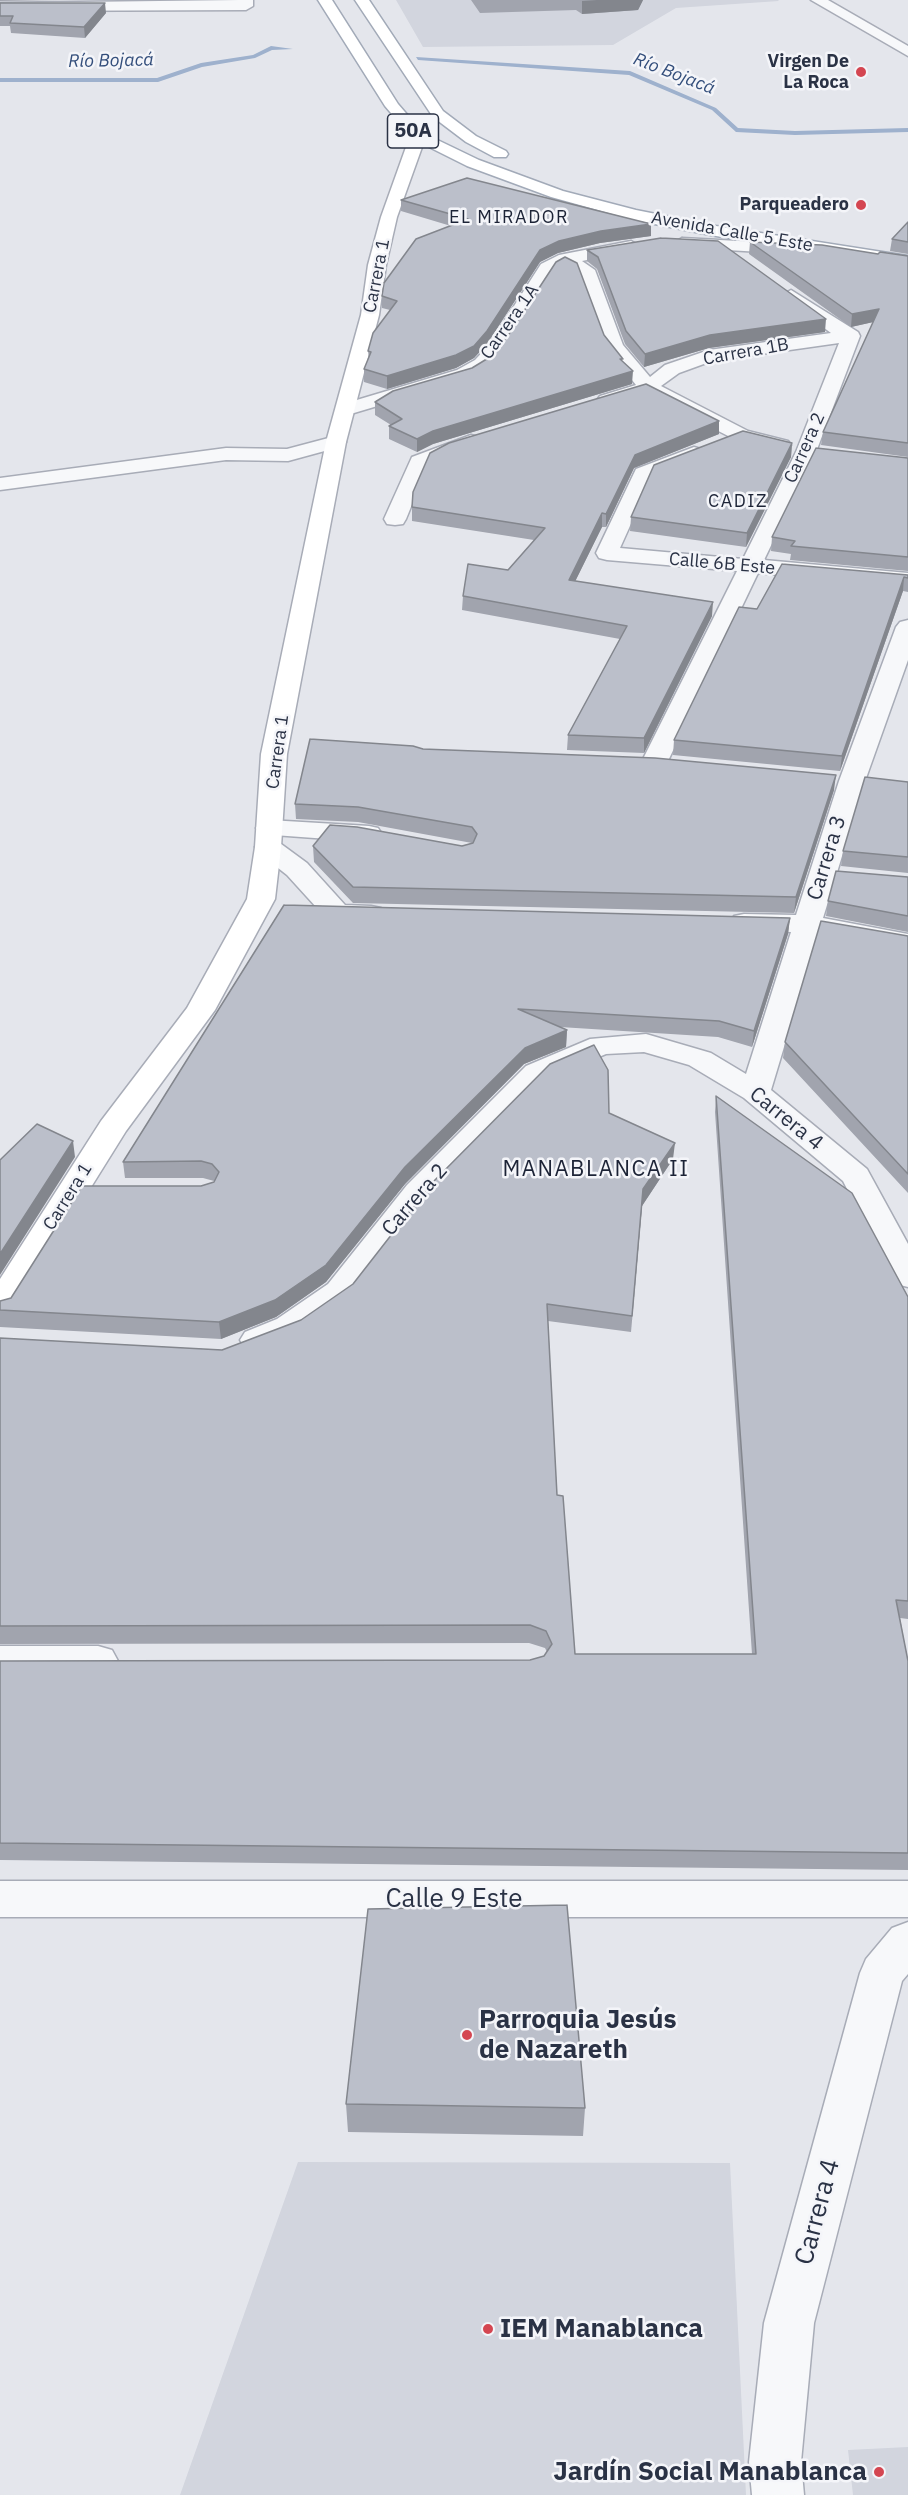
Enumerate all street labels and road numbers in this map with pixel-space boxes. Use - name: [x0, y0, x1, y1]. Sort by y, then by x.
- road number: 50A: [388, 114, 438, 148]
- street label: Avenida Calle 5 Este: [650, 207, 814, 257]
- street label: Carrera 1: [359, 237, 395, 315]
- street label: Carrera 1A: [476, 280, 544, 364]
- street label: Carrera 1B: [701, 334, 791, 370]
- street label: Carrera 2: [780, 409, 830, 487]
- street label: Calle 6B Este: [668, 549, 776, 579]
- street label: Carrera 1: [262, 713, 294, 791]
- street label: Carrera 3: [802, 812, 852, 904]
- street label: Carrera 4: [744, 1082, 828, 1156]
- street label: Carrera 1: [39, 1159, 97, 1235]
- street label: Carrera 2: [377, 1159, 453, 1241]
- street label: Calle 9 Este: [385, 1883, 523, 1915]
- street label: Carrera 4: [789, 2156, 847, 2268]

